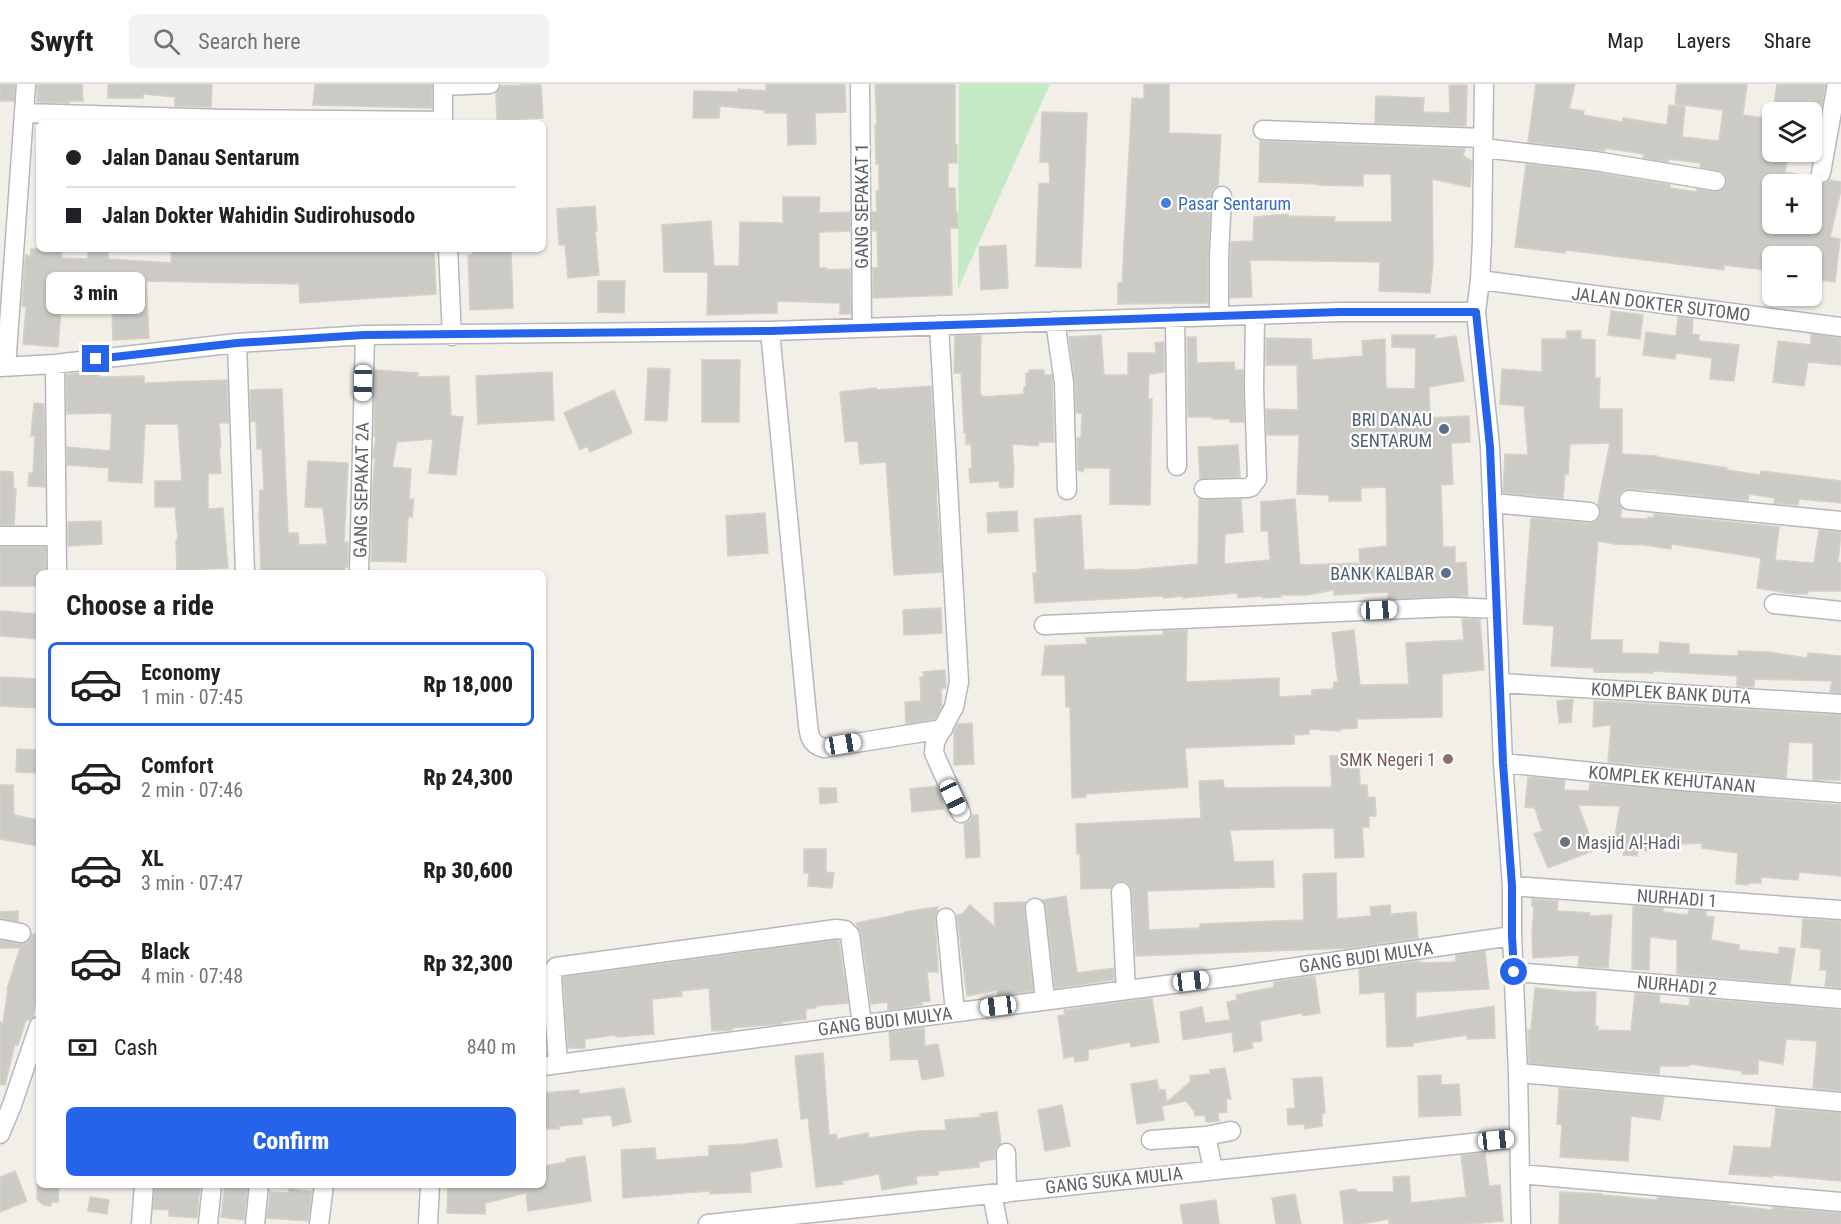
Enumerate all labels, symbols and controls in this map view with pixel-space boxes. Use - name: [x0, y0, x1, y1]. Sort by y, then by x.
- search box: [129, 14, 549, 68]
- text: Swyft: [30, 25, 93, 58]
- icon: search: [150, 25, 183, 58]
- text: Search here: [198, 29, 301, 54]
- text: Map: [1607, 29, 1644, 53]
- text: Layers: [1677, 29, 1731, 53]
- text: Share: [1764, 29, 1811, 53]
- map controls: [1762, 102, 1822, 306]
- button: layers: [1762, 102, 1822, 162]
- street label: GANG SEPAKAT 1: [851, 143, 872, 269]
- text: Jalan Danau Sentarum: [102, 145, 300, 170]
- button: +: [1762, 174, 1822, 234]
- place label: Pasar Sentarum: [1178, 193, 1291, 214]
- marker: Pasar Sentarum: [1159, 196, 1173, 210]
- text: Jalan Dokter Wahidin Sudirohusodo: [102, 203, 415, 228]
- button: −: [1762, 246, 1822, 306]
- callout: 3 min: [46, 272, 146, 314]
- text: 3 min: [73, 281, 118, 305]
- street label: JALAN DOKTER SUTOMO: [1570, 283, 1752, 325]
- route end: [82, 345, 109, 372]
- car: [354, 365, 372, 401]
- place label: BRI DANAU SENTARUM: [1351, 409, 1432, 451]
- street label: GANG SEPAKAT 2A: [349, 421, 373, 558]
- marker: BRI DANAU SENTARUM: [1437, 422, 1451, 436]
- place label: BANK KALBAR: [1330, 563, 1434, 584]
- marker: BANK KALBAR: [1439, 566, 1453, 580]
- text: Choose a ride: [66, 590, 214, 622]
- car: [1361, 600, 1397, 620]
- icon: car: [69, 657, 123, 711]
- text: Economy: [141, 660, 221, 685]
- text: Rp 18,000: [423, 672, 513, 697]
- street label: KOMPLEK BANK DUTA: [1590, 678, 1752, 708]
- text: 1 min · 07:45: [141, 685, 243, 709]
- car: [824, 732, 862, 756]
- place label: SMK Negeri 1: [1340, 749, 1436, 770]
- icon: car: [69, 750, 123, 804]
- marker: SMK Negeri 1: [1441, 752, 1455, 766]
- text: Comfort: [141, 753, 214, 778]
- street label: KOMPLEK KEHUTANAN: [1588, 761, 1756, 797]
- text: Rp 24,300: [423, 765, 513, 790]
- car: [937, 777, 969, 817]
- text: 2 min · 07:46: [141, 778, 243, 802]
- place label: Masjid Al-Hadi: [1577, 832, 1680, 853]
- marker: Masjid Al-Hadi: [1558, 835, 1572, 849]
- icon: car: [69, 843, 123, 897]
- text: XL: [141, 846, 164, 871]
- text: Rp 30,600: [423, 858, 513, 883]
- text: 3 min · 07:47: [141, 871, 243, 895]
- street label: NURHADI 1: [1636, 885, 1718, 911]
- icon: car: [69, 936, 123, 990]
- street label: GANG BUDI MULYA: [1298, 937, 1435, 977]
- text: Black: [141, 939, 190, 964]
- text: Rp 32,300: [423, 951, 513, 976]
- route start: [1500, 958, 1527, 985]
- text: 4 min · 07:48: [141, 964, 243, 988]
- car: [1172, 970, 1210, 992]
- street label: NURHADI 2: [1636, 971, 1718, 999]
- car: [979, 995, 1017, 1017]
- street label: GANG BUDI MULYA: [817, 1002, 954, 1040]
- icon: cash: [66, 1031, 99, 1064]
- text: Cash: [114, 1035, 158, 1060]
- text: 840 m: [467, 1035, 516, 1059]
- button: Confirm: [66, 1107, 516, 1176]
- car: [1477, 1129, 1515, 1151]
- street label: GANG SUKA MULIA: [1044, 1162, 1184, 1198]

